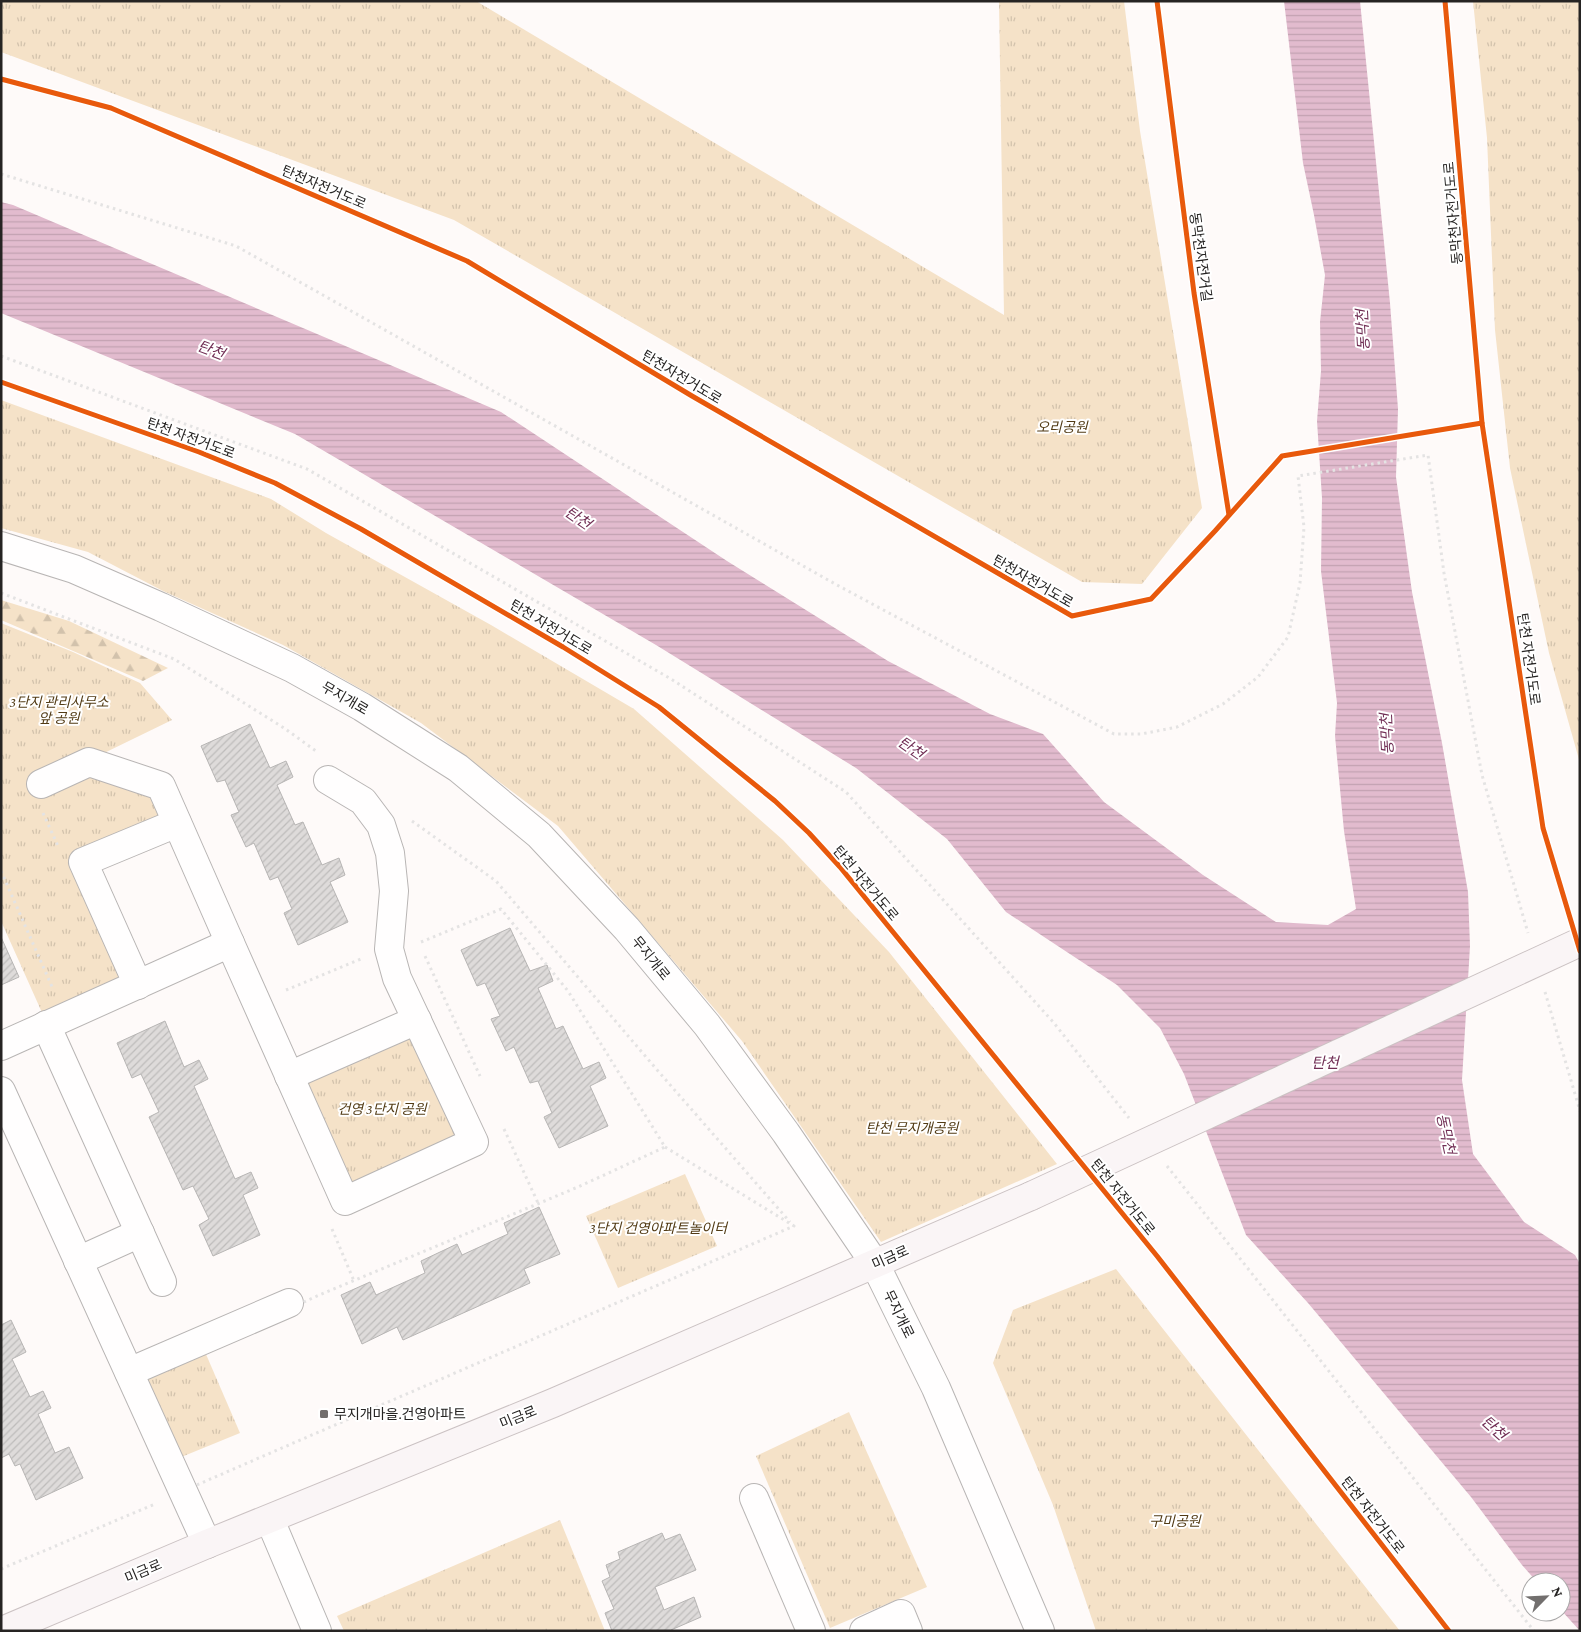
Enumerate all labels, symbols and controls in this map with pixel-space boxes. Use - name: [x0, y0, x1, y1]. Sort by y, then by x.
- street label: 동막천자전거도로: [1441, 161, 1465, 265]
- street label: 탄천자전거도로: [279, 162, 369, 212]
- street label: 동막천자전거길: [1187, 211, 1215, 303]
- water label: 동막천: [1354, 307, 1372, 351]
- water label: 탄천: [195, 338, 229, 363]
- street label: 탄천자전거도로: [639, 347, 725, 407]
- street label: 탄천 자전거도로: [145, 415, 237, 461]
- park label: 오리공원: [1036, 419, 1089, 435]
- water label: 탄천: [562, 504, 596, 534]
- street label: 탄천자전거도로: [990, 552, 1076, 611]
- street label: 탄천 자전거도로: [507, 596, 595, 658]
- street label: 탄천 자전거도로: [1515, 612, 1543, 706]
- street label: 무지개로: [319, 678, 371, 718]
- park label: 3단지 관리사무소 앞 공원: [9, 694, 109, 726]
- water label: 동막천: [1378, 711, 1396, 755]
- water label: 탄천: [895, 734, 929, 764]
- street label: 탄천 자전거도로: [830, 842, 902, 924]
- street label: 무지개로: [629, 933, 674, 983]
- water label: 탄천: [1311, 1055, 1341, 1071]
- park label: 건영 3단지 공원: [337, 1101, 428, 1117]
- water label: 동막천: [1434, 1112, 1459, 1158]
- park label: 탄천 무지개공원: [866, 1120, 960, 1136]
- street label: 탄천 자전거도로: [1088, 1156, 1158, 1238]
- park label: 3단지 건영아파트놀이터: [589, 1220, 729, 1236]
- street label: 미금로: [869, 1242, 911, 1272]
- street label: 무지개로: [881, 1287, 918, 1341]
- street label: 미금로: [497, 1402, 539, 1432]
- place label: 무지개마을.건영아파트: [334, 1406, 466, 1422]
- marker: 무지개마을.건영아파트: [318, 1408, 330, 1420]
- water label: 탄천: [1478, 1413, 1511, 1445]
- street label: 탄천 자전거도로: [1338, 1474, 1408, 1557]
- park label: 구미공원: [1149, 1513, 1202, 1529]
- street label: 미금로: [122, 1556, 164, 1586]
- north arrow: [1521, 1572, 1571, 1622]
- text: N: [1549, 1584, 1567, 1600]

